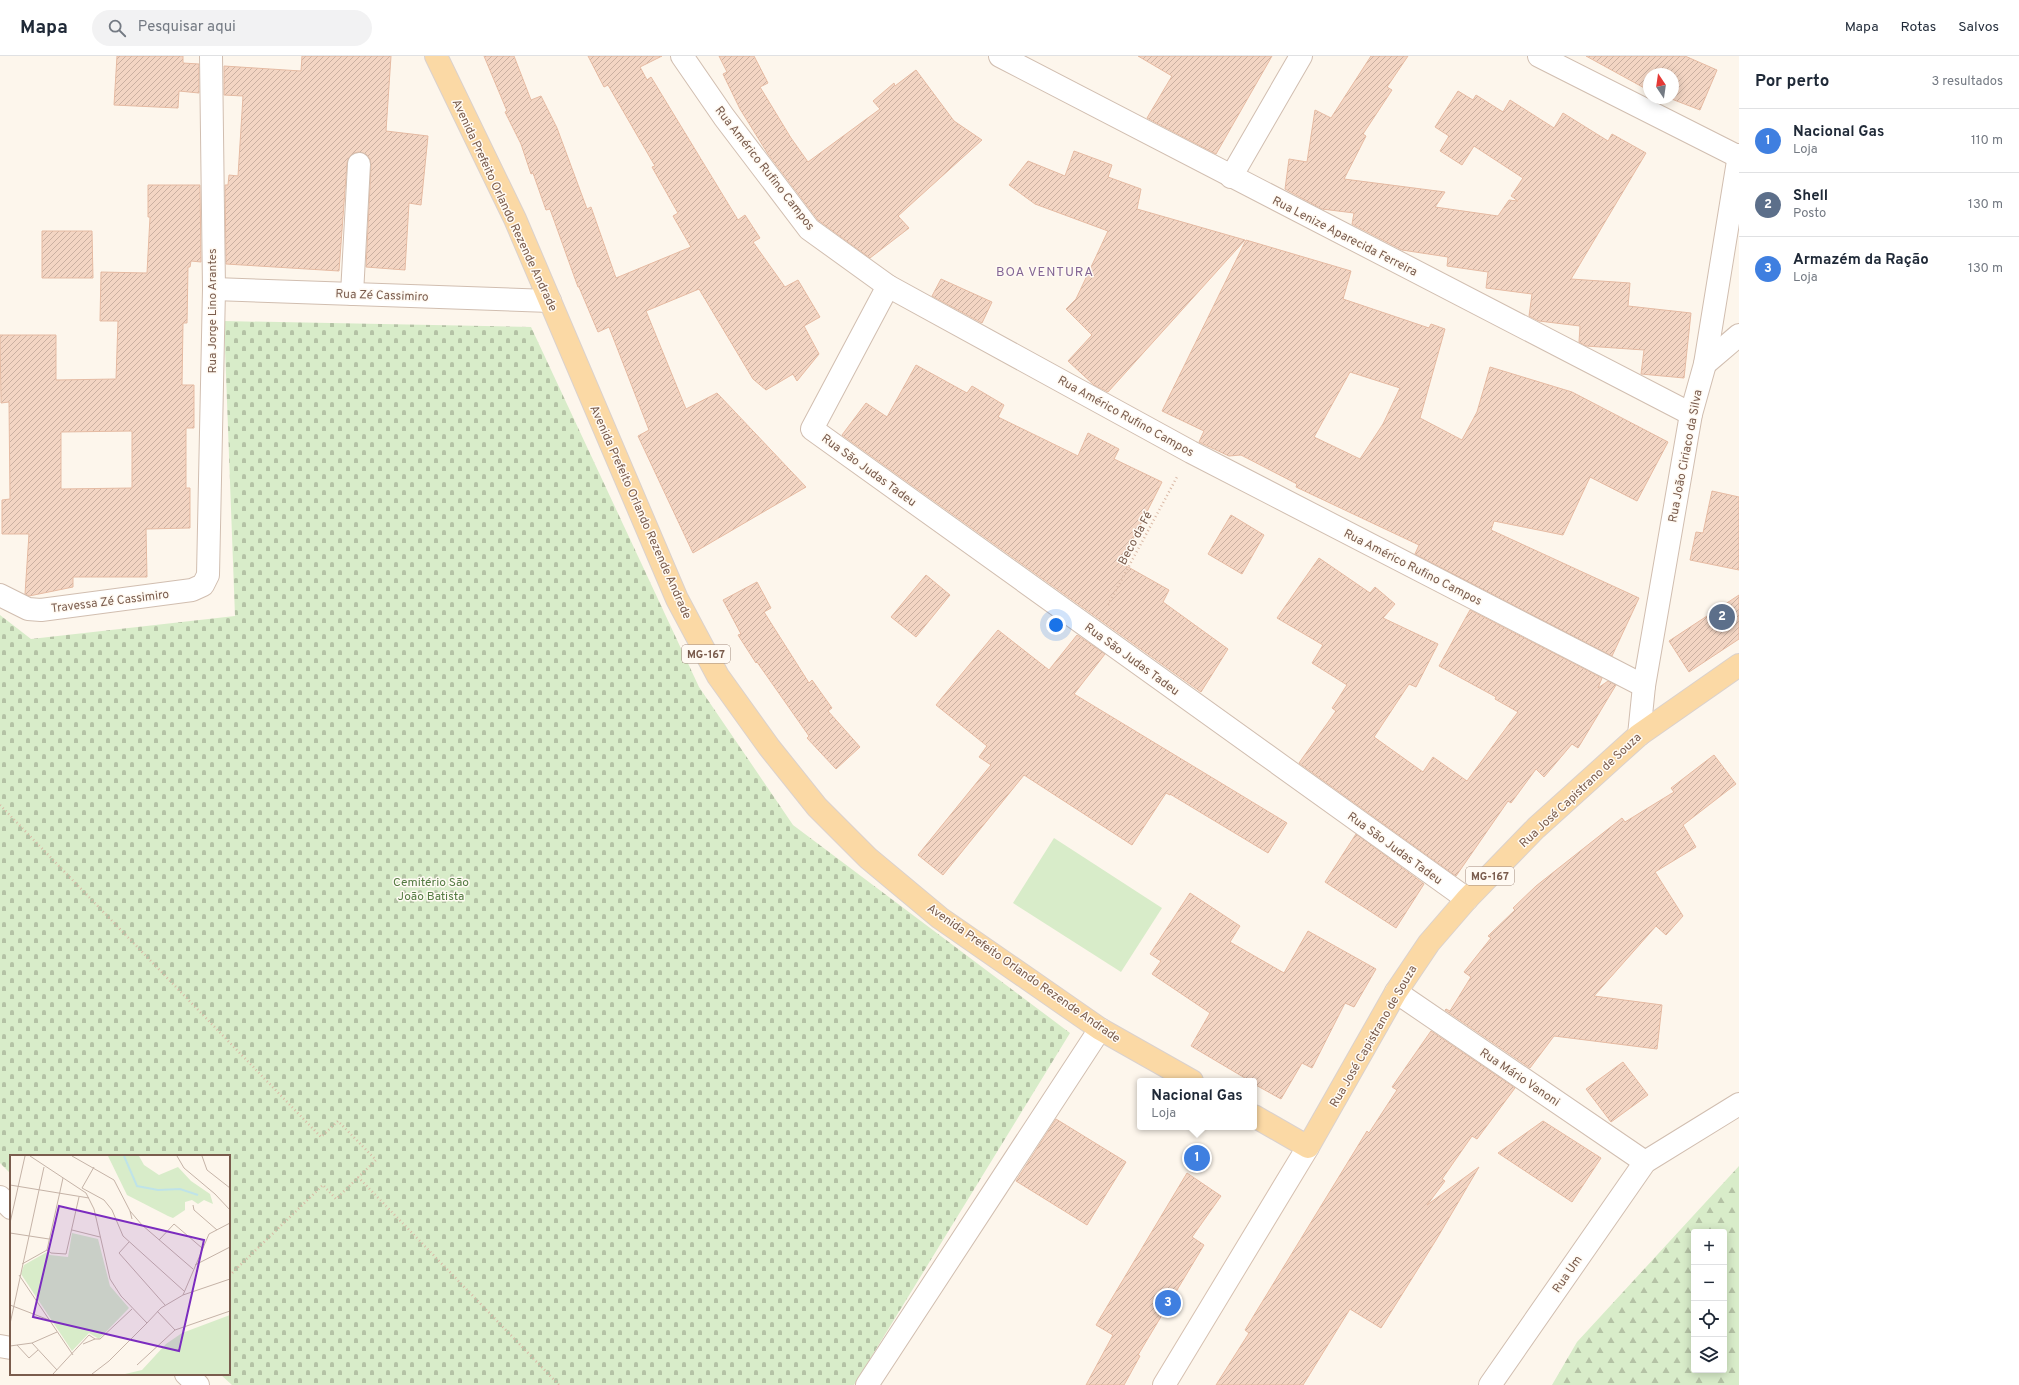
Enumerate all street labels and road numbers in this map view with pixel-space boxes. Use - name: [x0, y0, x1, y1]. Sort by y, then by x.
- street label: Avenida Prefeito Orlando Rezende Andrade: [448, 97, 560, 314]
- street label: Rua Américo Rufino Campos: [711, 103, 818, 234]
- street label: Rua Lenize Aparecida Ferreira: [1269, 193, 1420, 281]
- street label: Rua Jorge Lino Arantes: [205, 248, 221, 374]
- street label: Rua Zé Cassimiro: [335, 286, 429, 306]
- street label: Rua Américo Rufino Campos: [1055, 373, 1196, 461]
- street label: Rua João Ciriaco da Silva: [1665, 388, 1707, 524]
- street label: Avenida Prefeito Orlando Rezende Andrade: [586, 403, 695, 622]
- street label: Rua São Judas Tadeu: [818, 431, 919, 511]
- street label: Beco da Fé: [1115, 509, 1157, 568]
- street label: Rua Américo Rufino Campos: [1341, 526, 1484, 610]
- street label: Travessa Zé Cassimiro: [50, 587, 170, 617]
- street label: Rua São Judas Tadeu: [1081, 620, 1182, 700]
- road number: MG-167: [682, 645, 730, 663]
- street label: Rua José Capistrano de Souza: [1516, 730, 1645, 852]
- street label: Rua São Judas Tadeu: [1344, 809, 1445, 889]
- road number: MG-167: [1466, 867, 1514, 885]
- street label: Avenida Prefeito Orlando Rezende Andrade: [924, 901, 1123, 1047]
- street label: Rua José Capistrano de Souza: [1327, 963, 1421, 1110]
- street label: Rua Mário Vanoni: [1476, 1045, 1563, 1111]
- street label: Rua Um: [1549, 1253, 1586, 1296]

